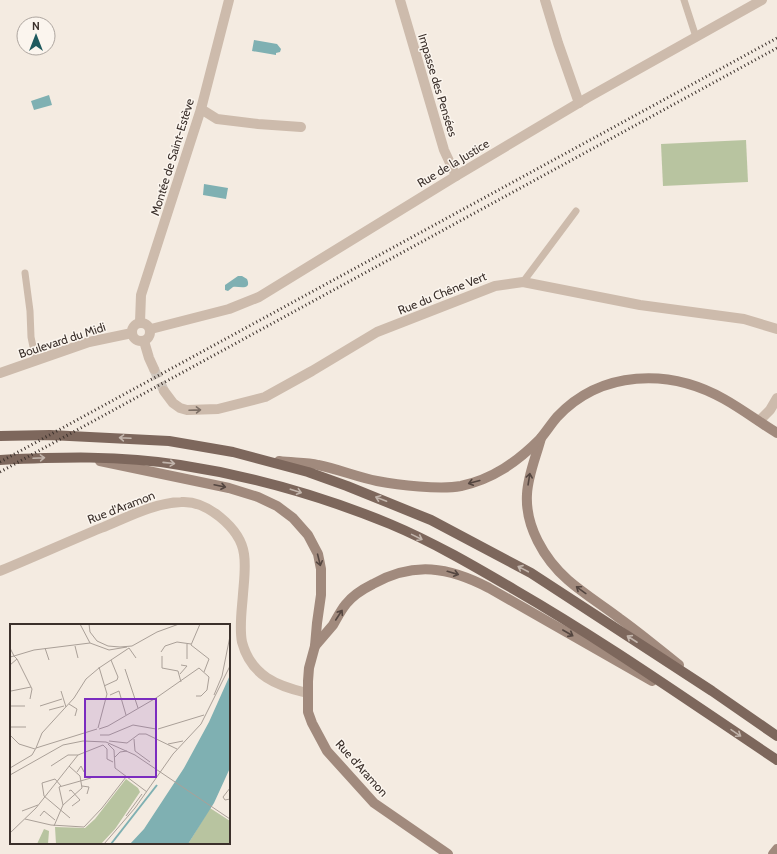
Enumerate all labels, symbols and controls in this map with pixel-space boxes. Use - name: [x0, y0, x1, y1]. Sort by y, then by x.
- north arrow: [16, 16, 56, 56]
- text: N: [32, 19, 40, 33]
- street label: Impasse des Pensées: [415, 32, 461, 138]
- street label: Montée de Saint-Estève: [147, 96, 197, 218]
- street label: Rue de la Justice: [414, 136, 492, 190]
- street label: Rue du Chêne Vert: [396, 268, 488, 318]
- street label: Boulevard du Midi: [17, 319, 107, 361]
- one-way arrow: [188, 406, 201, 414]
- one-way arrow: [119, 434, 132, 441]
- one-way arrow: [32, 454, 45, 462]
- one-way arrow: [162, 460, 175, 467]
- one-way arrow: [525, 473, 533, 486]
- one-way arrow: [468, 479, 481, 486]
- one-way arrow: [214, 483, 227, 491]
- street label: Rue d'Aramon: [85, 487, 157, 527]
- one-way arrow: [289, 487, 301, 495]
- one-way arrow: [376, 495, 388, 503]
- one-way arrow: [411, 534, 423, 541]
- one-way arrow: [315, 553, 323, 566]
- one-way arrow: [517, 564, 529, 572]
- one-way arrow: [446, 570, 459, 577]
- one-way arrow: [576, 586, 587, 594]
- one-way arrow: [335, 610, 343, 621]
- inset map: [10, 624, 230, 844]
- one-way arrow: [562, 629, 574, 637]
- one-way arrow: [627, 635, 638, 643]
- one-way arrow: [730, 729, 741, 737]
- street label: Rue d'Aramon: [333, 737, 392, 800]

